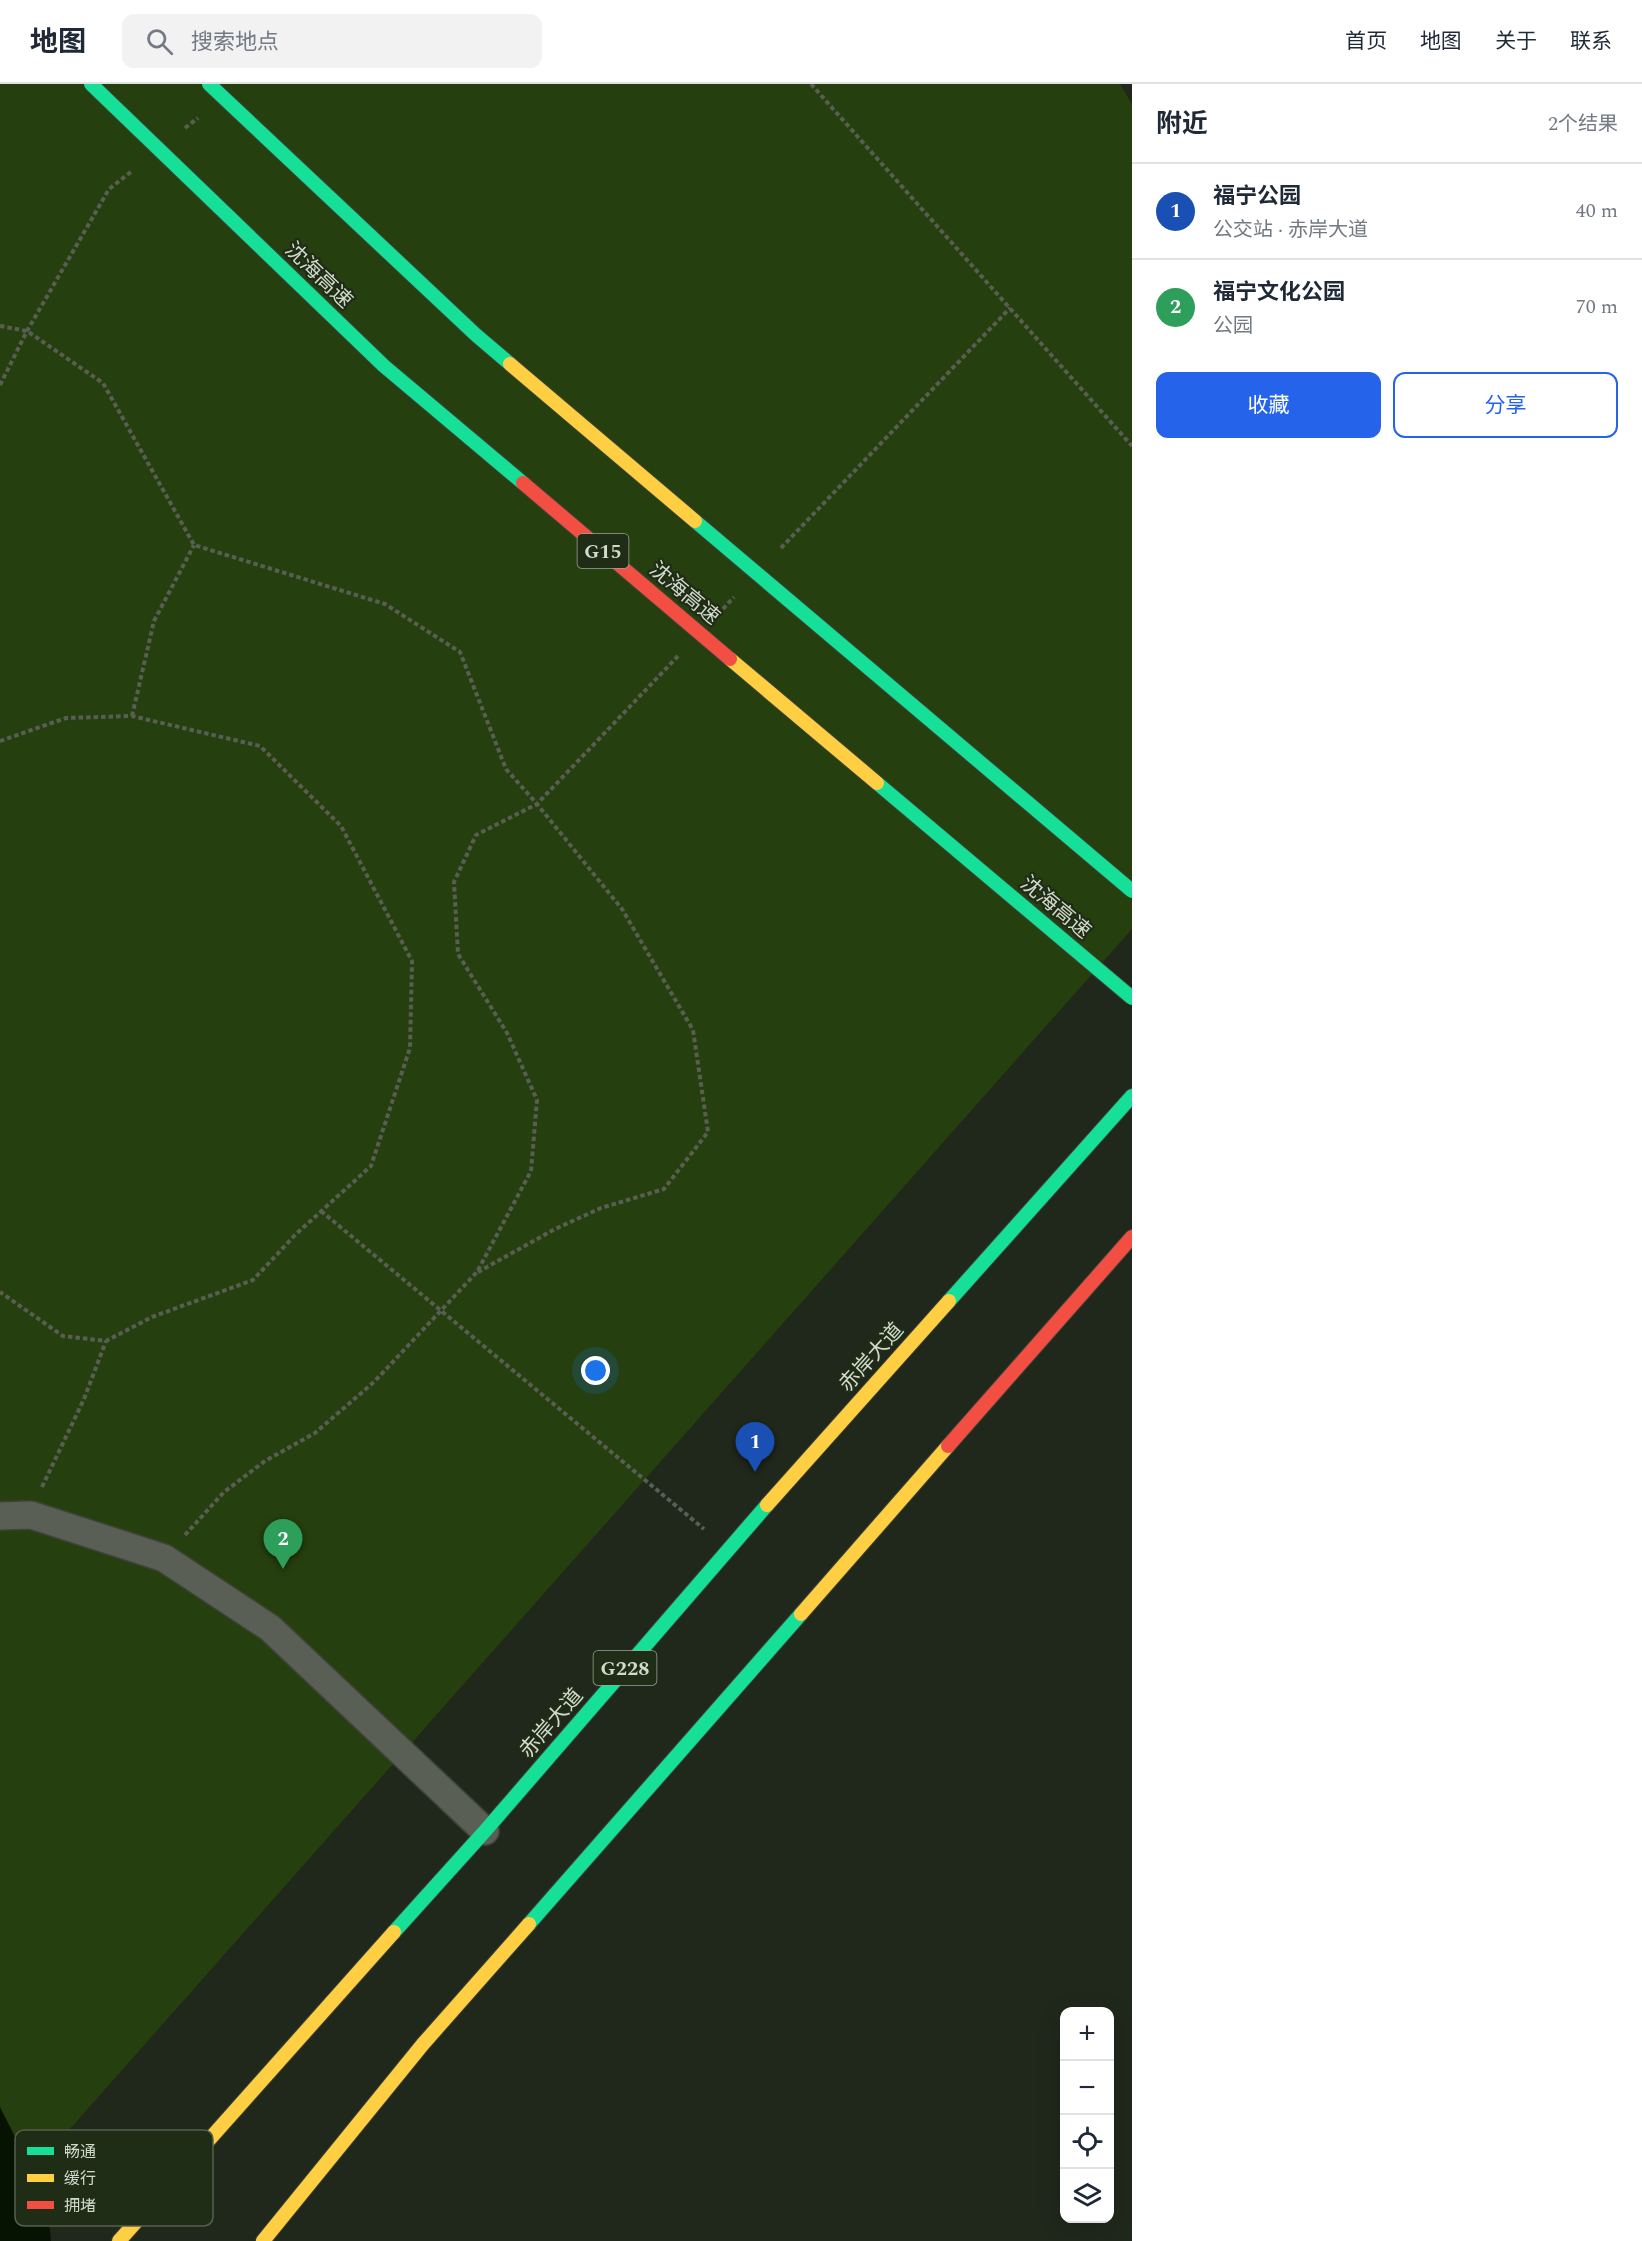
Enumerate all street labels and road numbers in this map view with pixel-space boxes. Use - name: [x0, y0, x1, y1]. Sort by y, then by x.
- street label: 沈海高速: [277, 235, 360, 316]
- road number: G15: [578, 534, 628, 568]
- street label: 沈海高速: [642, 555, 727, 633]
- street label: 沈海高速: [1013, 869, 1098, 947]
- street label: 赤岸大道: [832, 1316, 912, 1400]
- road number: G228: [594, 1651, 656, 1685]
- street label: 赤岸大道: [512, 1681, 591, 1766]

